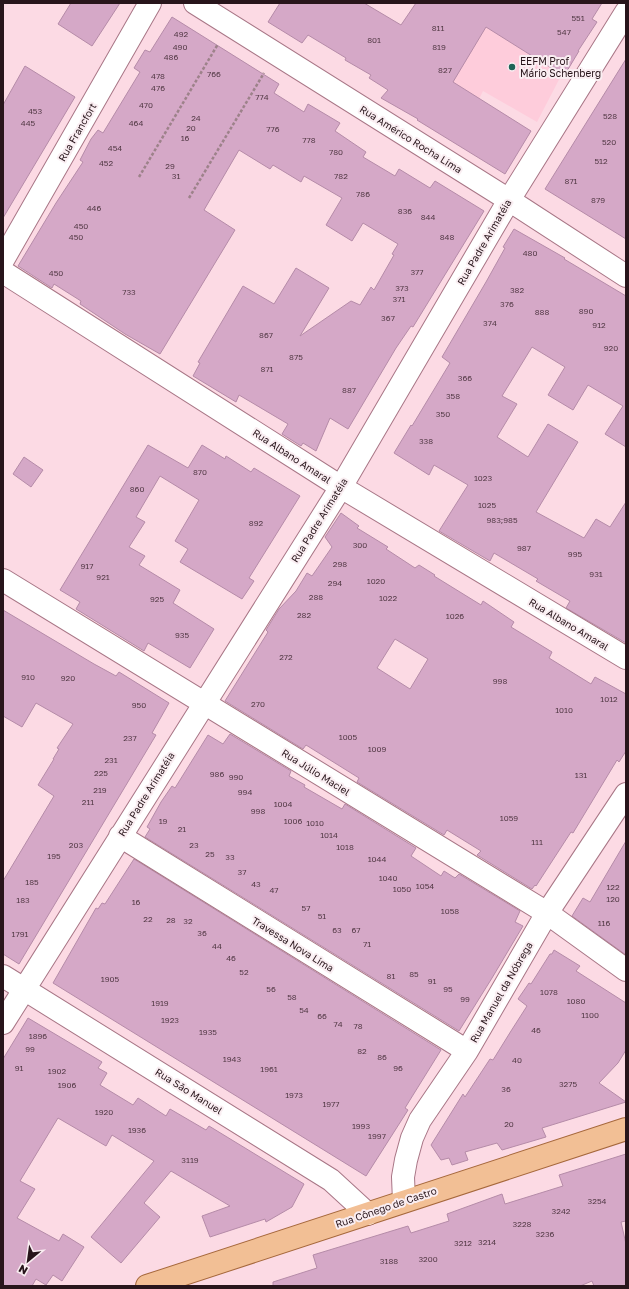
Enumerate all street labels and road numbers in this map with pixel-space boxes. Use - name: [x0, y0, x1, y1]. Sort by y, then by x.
- street label: Rua Francfort: [55, 101, 99, 163]
- street label: Rua Américo Rocha Lima: [358, 103, 464, 175]
- street label: Rua Padre Arimatéia: [455, 197, 513, 287]
- street label: Rua Albano Amaral: [251, 426, 333, 486]
- street label: Rua Padre Arimatéia: [288, 476, 350, 564]
- street label: Rua Albano Amaral: [527, 595, 611, 653]
- street label: Rua Júlio Maciel: [280, 746, 352, 798]
- street label: Rua Padre Arimatéia: [115, 750, 177, 838]
- street label: Travessa Nova Lima: [250, 914, 336, 974]
- street label: Rua Manuel da Nóbrega: [467, 940, 535, 1044]
- street label: Rua São Manuel: [153, 1066, 225, 1116]
- street label: Rua Cônego de Castro: [334, 1184, 438, 1230]

